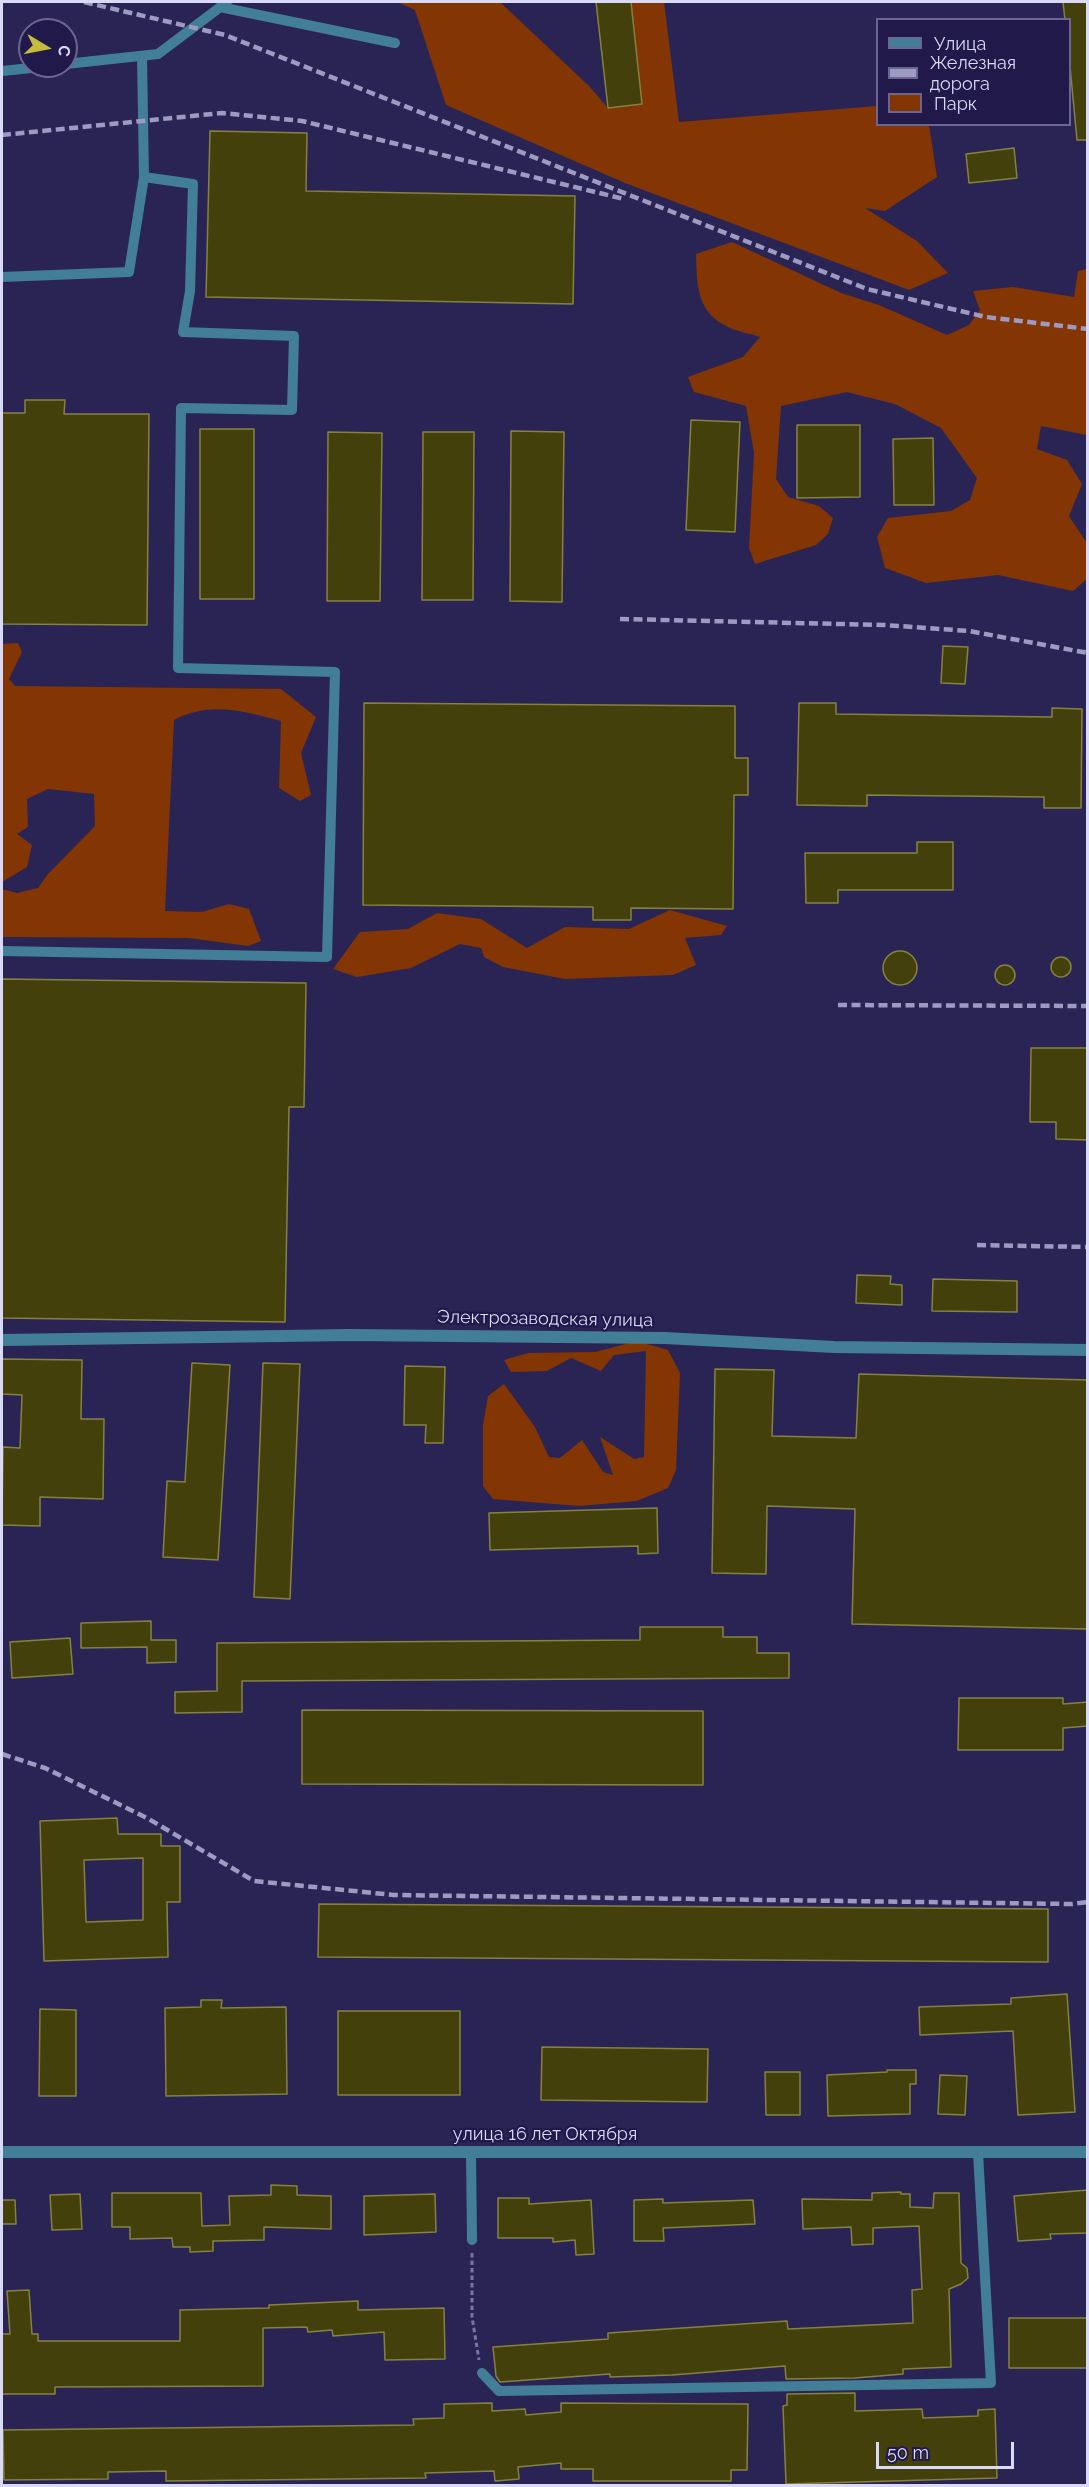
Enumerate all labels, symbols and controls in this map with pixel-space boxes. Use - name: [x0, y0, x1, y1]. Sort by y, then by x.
- north arrow: [18, 18, 78, 78]
- legend: [876, 18, 1071, 126]
- text: Улица: [934, 33, 986, 54]
- text: С: [54, 44, 75, 58]
- text: Железная дорога: [930, 52, 1016, 94]
- text: Парк: [934, 93, 977, 114]
- street label: Электрозаводская улица: [437, 1306, 653, 1332]
- street label: улица 16 лет Октября: [453, 2124, 637, 2146]
- scale bar: [879, 2430, 1017, 2468]
- text: 50 m: [887, 2442, 929, 2463]

